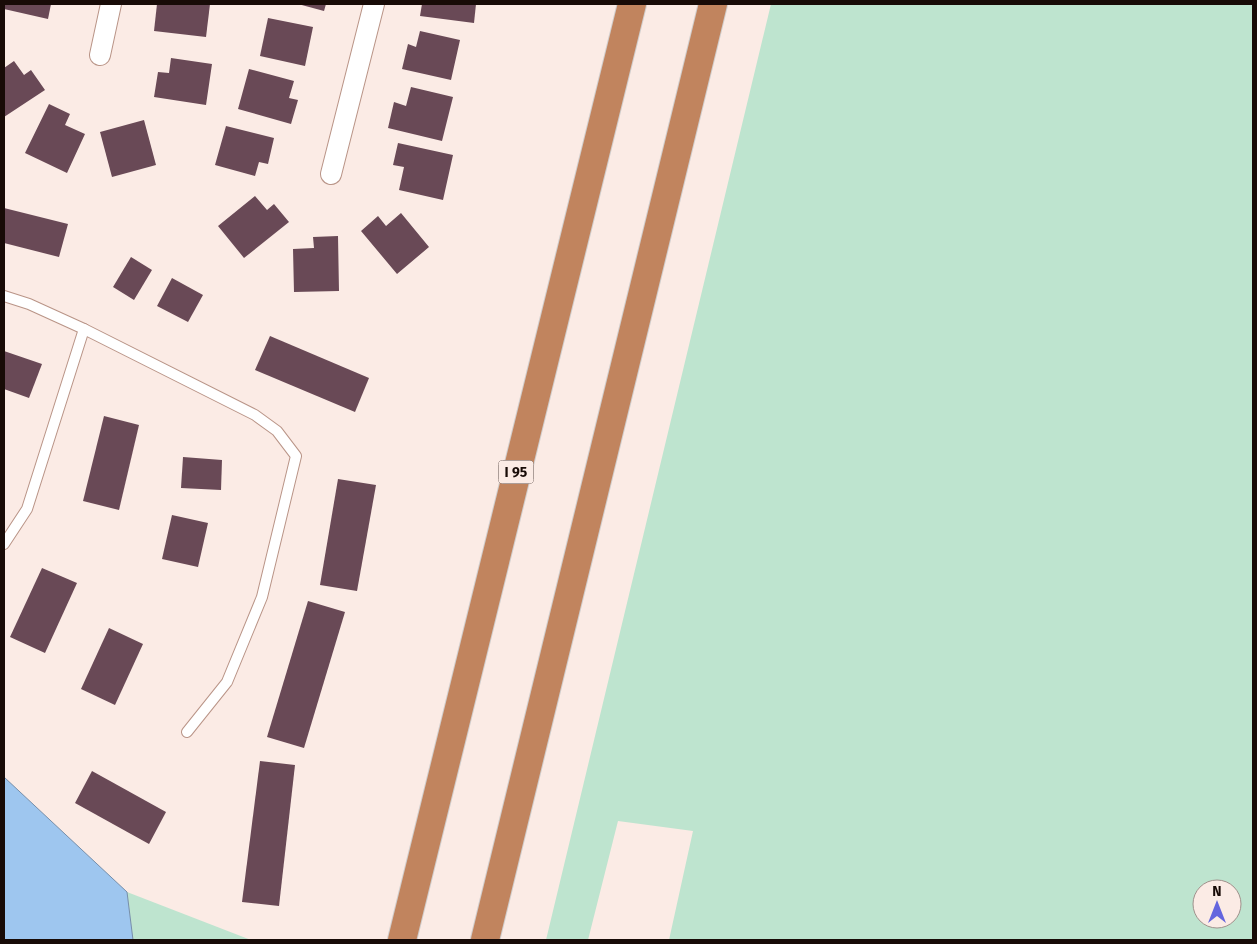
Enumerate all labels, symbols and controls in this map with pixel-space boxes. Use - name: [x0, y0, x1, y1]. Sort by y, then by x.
- road number: I 95: [498, 461, 534, 484]
- north arrow: [1192, 879, 1242, 929]
- text: N: [1212, 883, 1222, 900]

